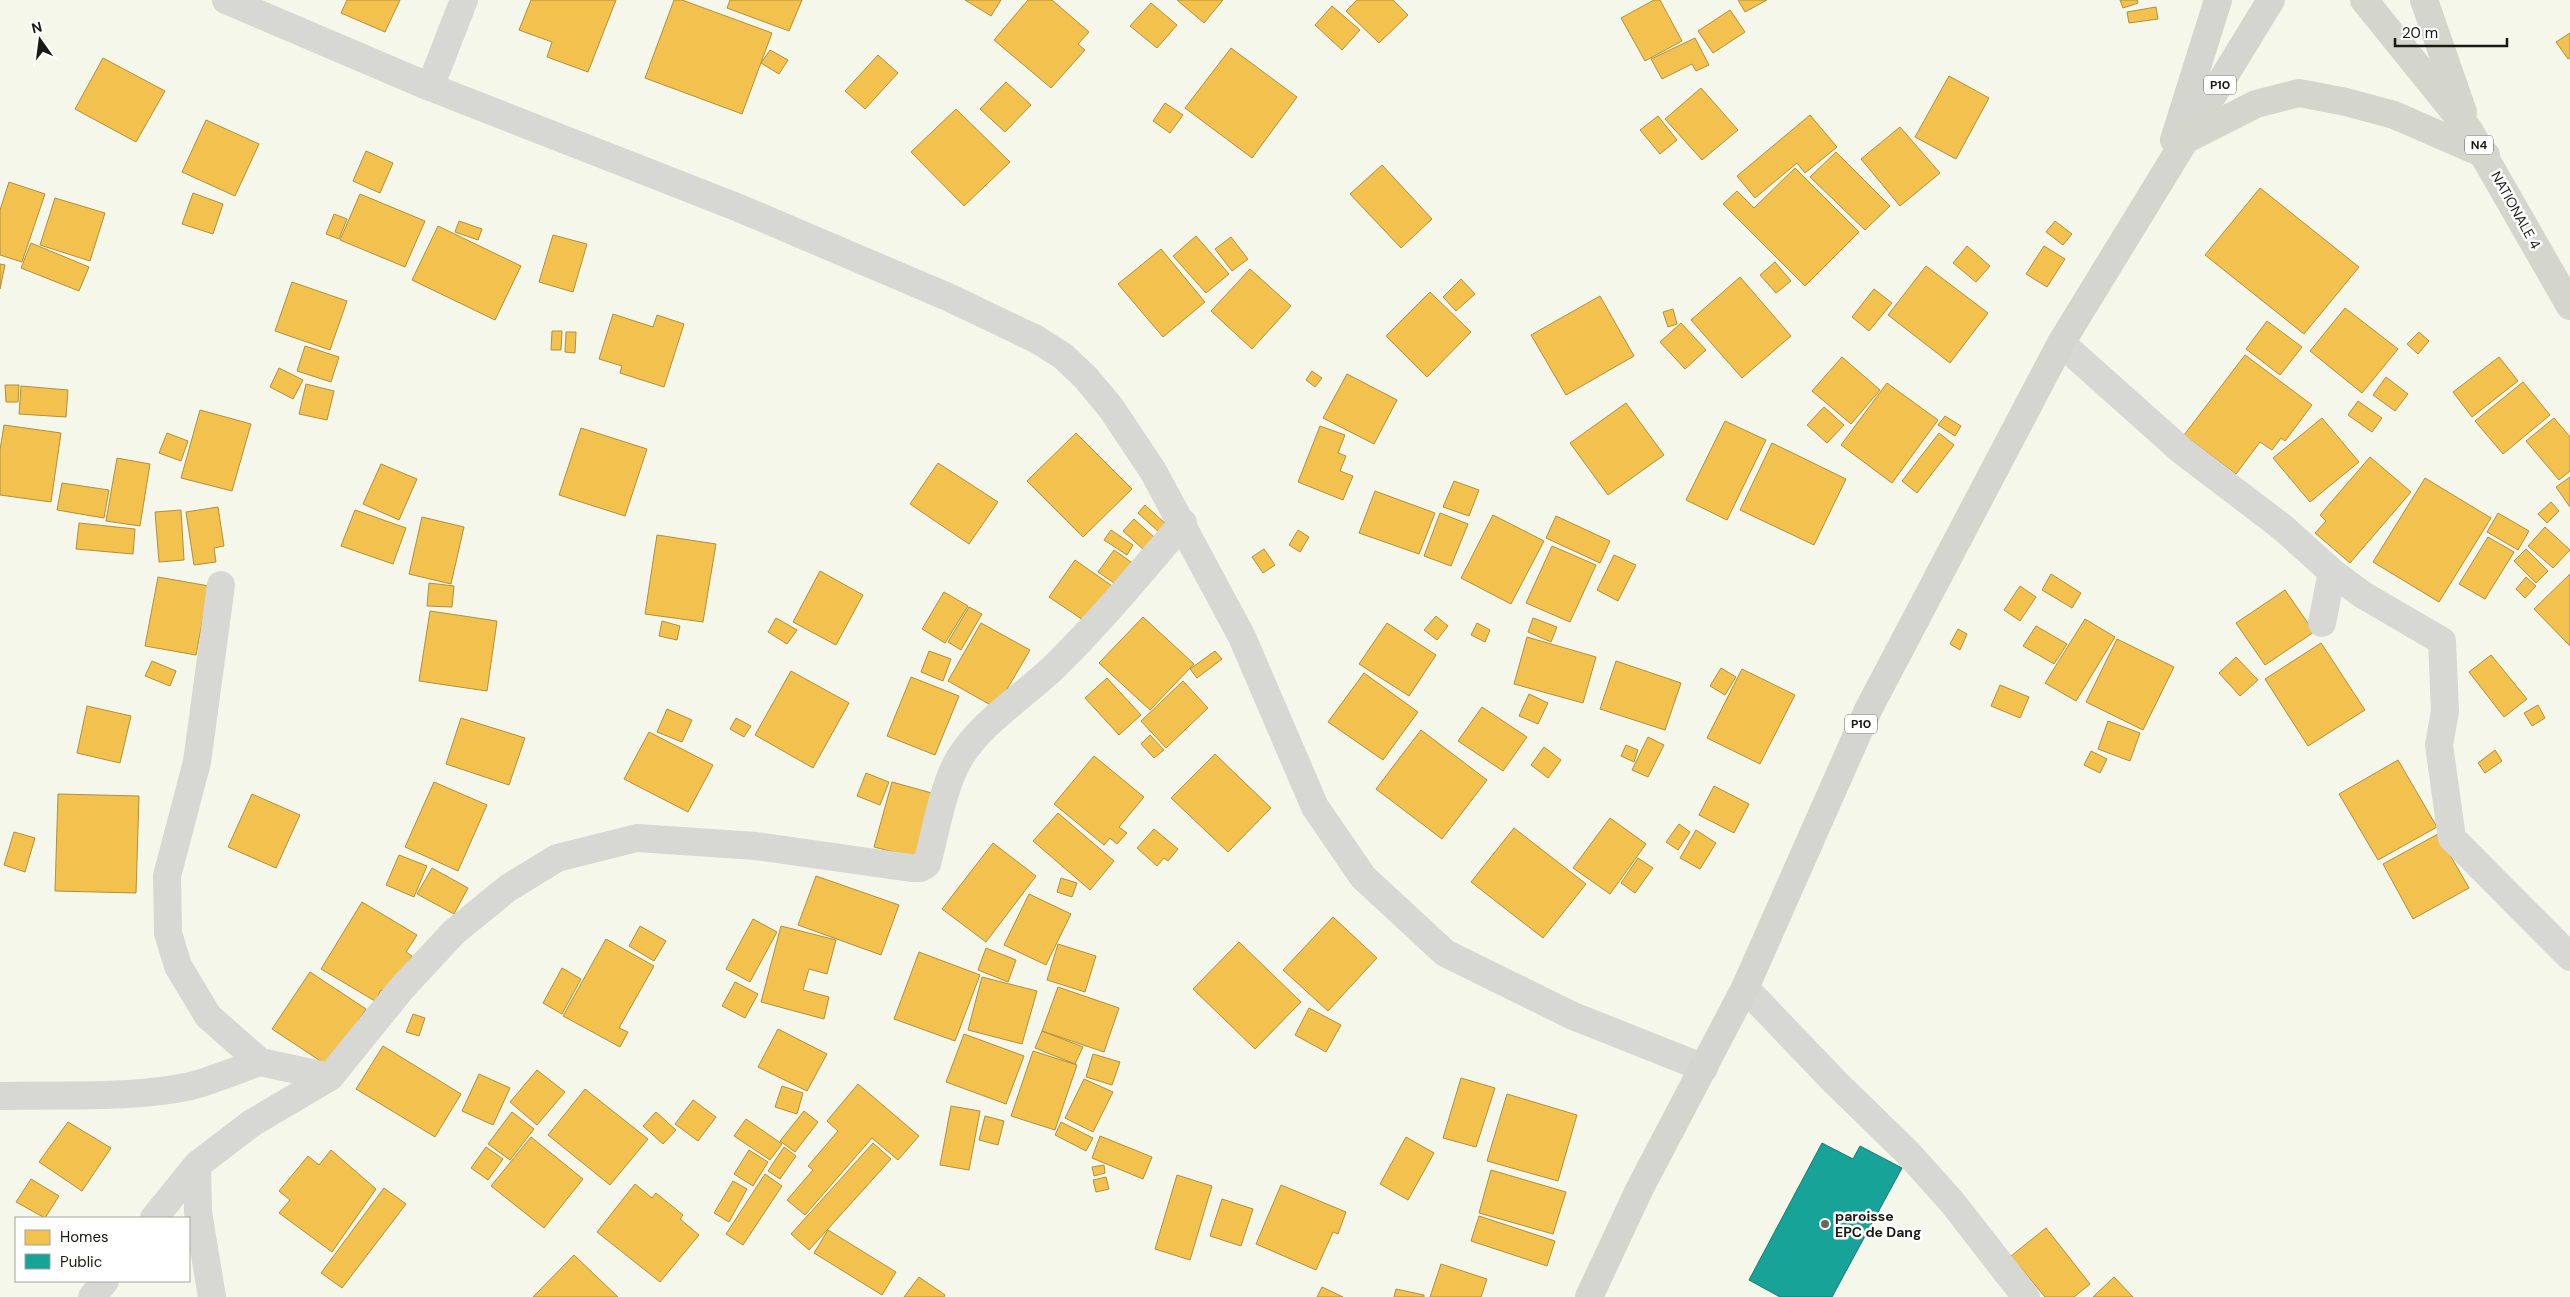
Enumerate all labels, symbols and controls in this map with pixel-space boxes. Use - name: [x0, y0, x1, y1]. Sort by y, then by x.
- north arrow: [15, 15, 65, 65]
- scale bar: [2395, 15, 2508, 47]
- text: N: [30, 17, 44, 37]
- text: 20 m: [2402, 23, 2438, 43]
- road number: P10: [2204, 76, 2236, 94]
- road number: N4: [2465, 136, 2493, 154]
- street label: NATIONALE 4: [2487, 168, 2545, 253]
- road number: P10: [1845, 714, 1877, 734]
- place label: paroisse EPC de Dang: [1835, 1207, 1921, 1241]
- legend: [15, 1217, 190, 1282]
- marker: paroisse EPC de Dang: [1819, 1218, 1831, 1230]
- text: Homes: [60, 1227, 109, 1247]
- text: Public: [60, 1252, 102, 1272]

